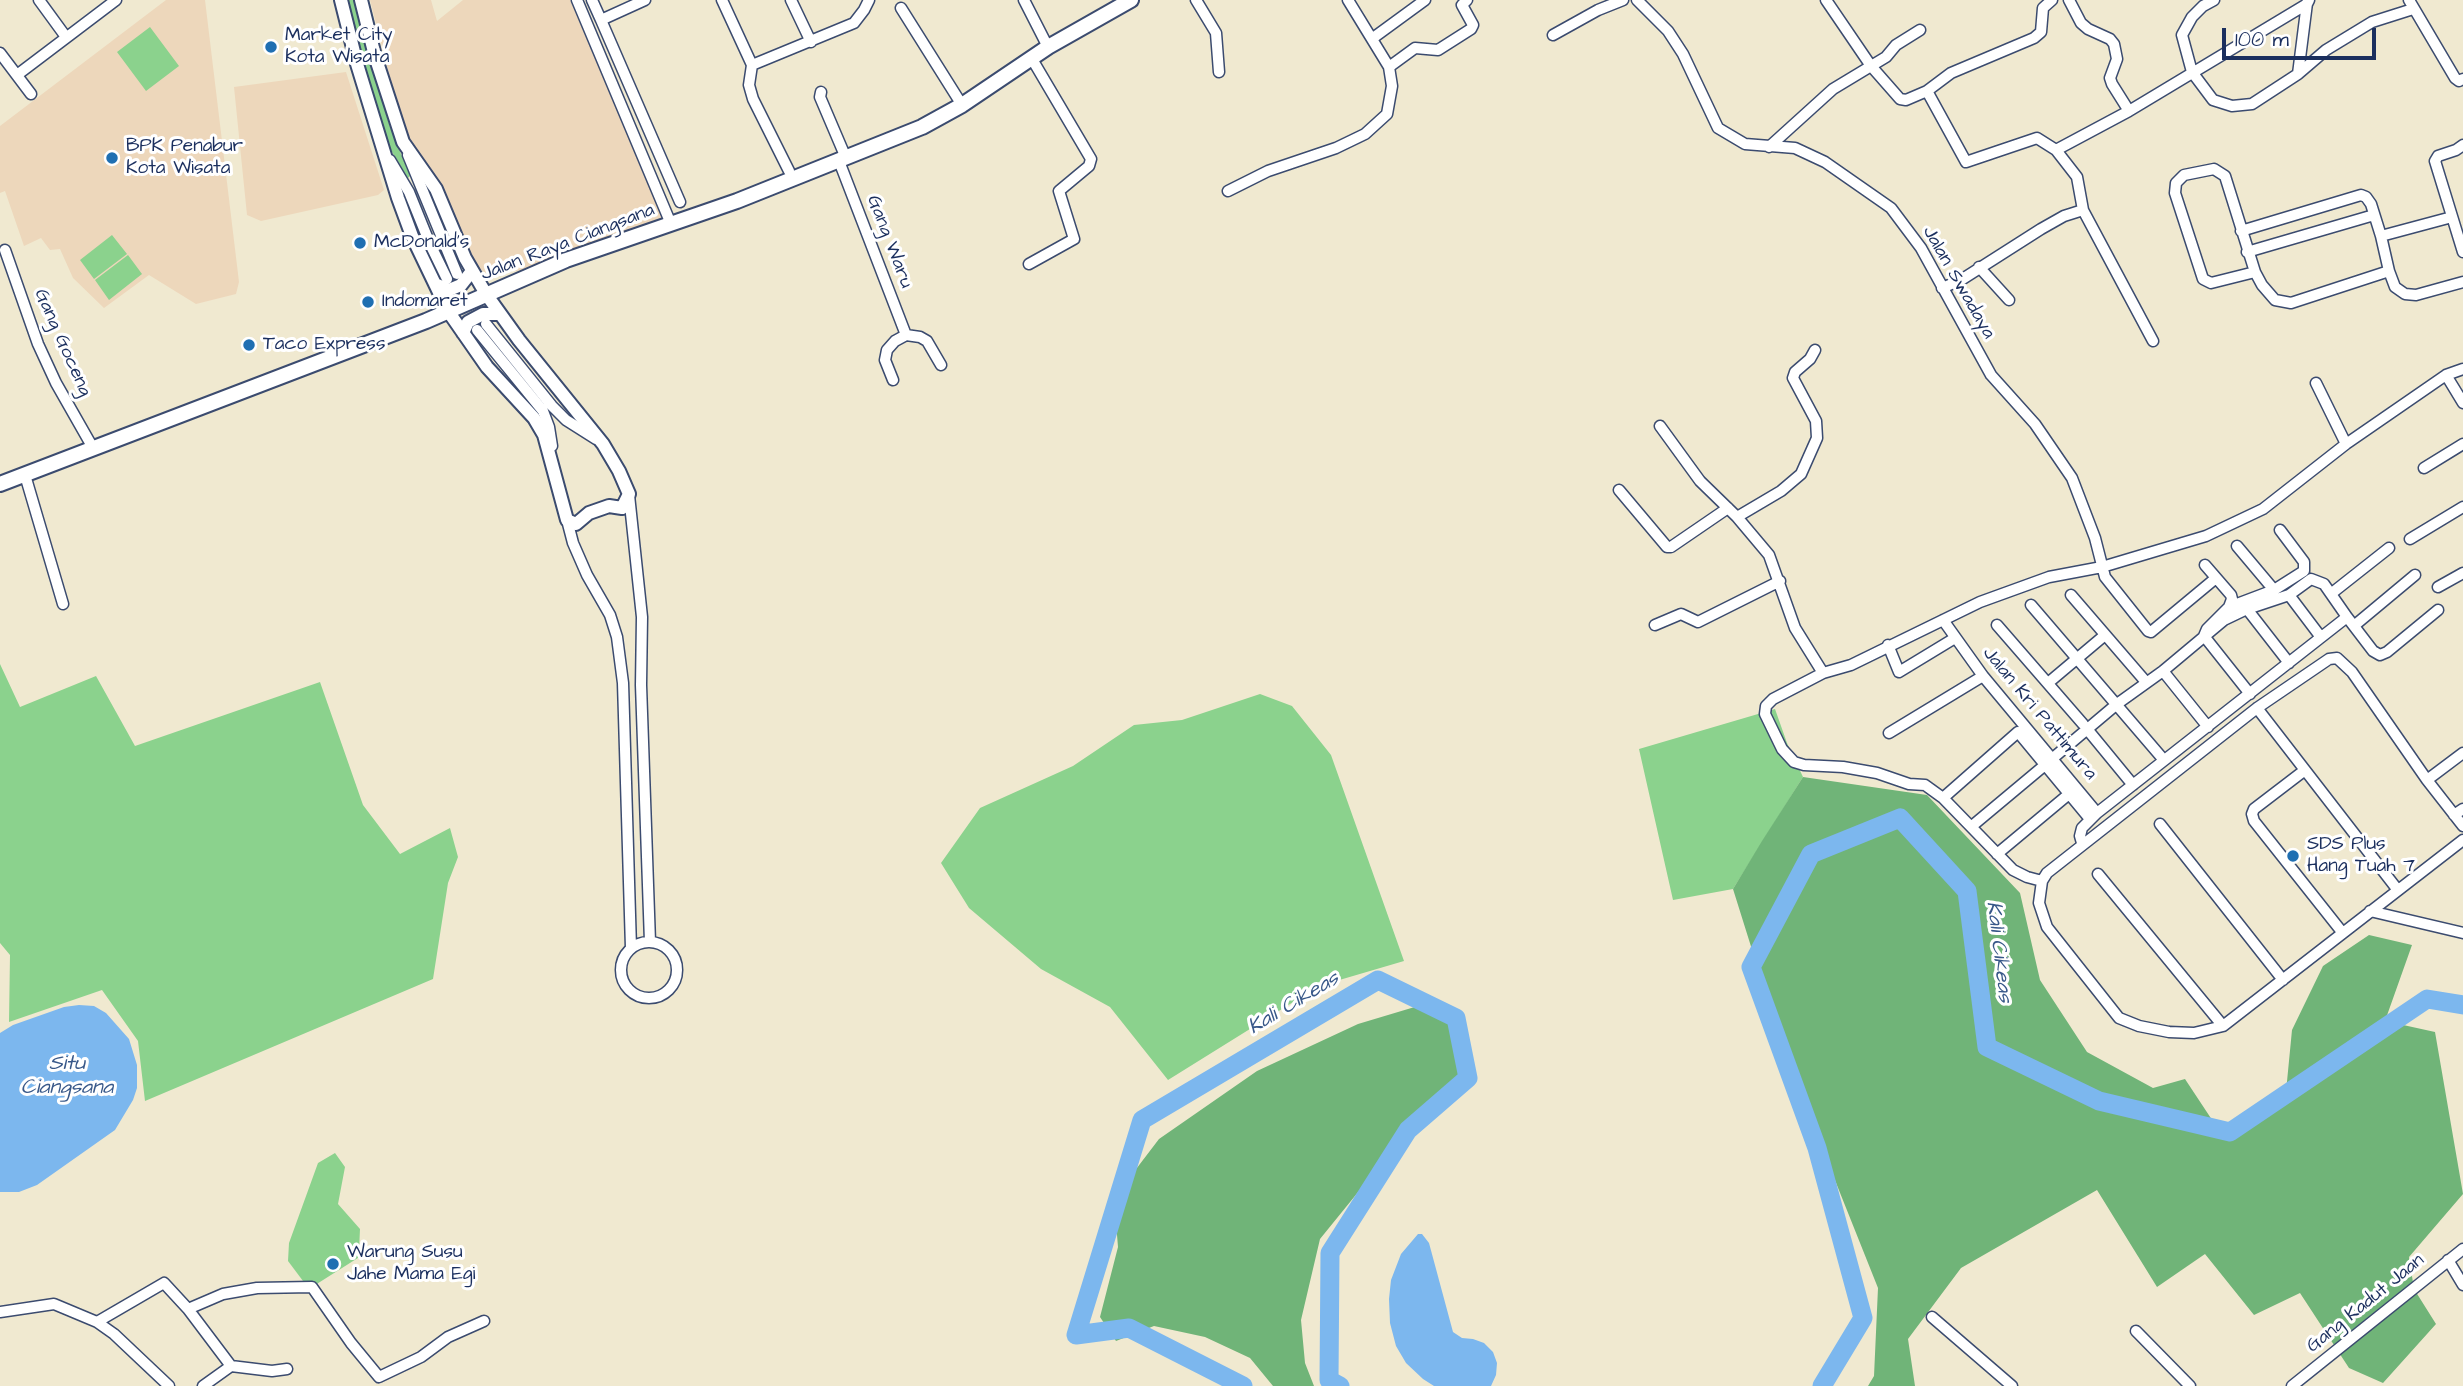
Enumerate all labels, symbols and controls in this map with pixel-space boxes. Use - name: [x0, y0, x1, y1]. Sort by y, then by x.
- scale bar: [2225, 14, 2379, 58]
- place label: Market City Kota Wisata: [285, 25, 393, 69]
- text: 100 m: [2235, 25, 2289, 54]
- marker: Market City Kota Wisata: [263, 39, 279, 55]
- place label: BPK Penabur Kota Wisata: [126, 136, 243, 180]
- marker: BPK Penabur Kota Wisata: [104, 150, 120, 166]
- street label: Gang Waru: [861, 192, 917, 292]
- street label: Jalan Raya Ciangsana: [478, 199, 658, 287]
- street label: Jalan Swadaya: [1917, 223, 1999, 343]
- place label: McDonald's: [374, 232, 469, 254]
- marker: McDonald's: [352, 235, 368, 251]
- street label: Gang Goceng: [28, 286, 96, 400]
- place label: Indomaret: [382, 291, 468, 313]
- marker: Indomaret: [360, 294, 376, 310]
- place label: Taco Express: [263, 334, 385, 356]
- marker: Taco Express: [241, 337, 257, 353]
- street label: Jalan Kri Pattimura: [1977, 643, 2101, 785]
- place label: SDS Plus Hang Tuah 7: [2307, 834, 2415, 878]
- marker: SDS Plus Hang Tuah 7: [2285, 848, 2301, 864]
- water label: Kali Cikeas: [1979, 900, 2017, 1004]
- water label: Kali Cikeas: [1244, 967, 1344, 1041]
- water label: Situ Ciangsana: [21, 1052, 113, 1102]
- place label: Warung Susu Jahe Mama Egi: [347, 1242, 475, 1286]
- street label: Gang Kadut Jaan: [2303, 1250, 2429, 1358]
- marker: Warung Susu Jahe Mama Egi: [325, 1256, 341, 1272]

